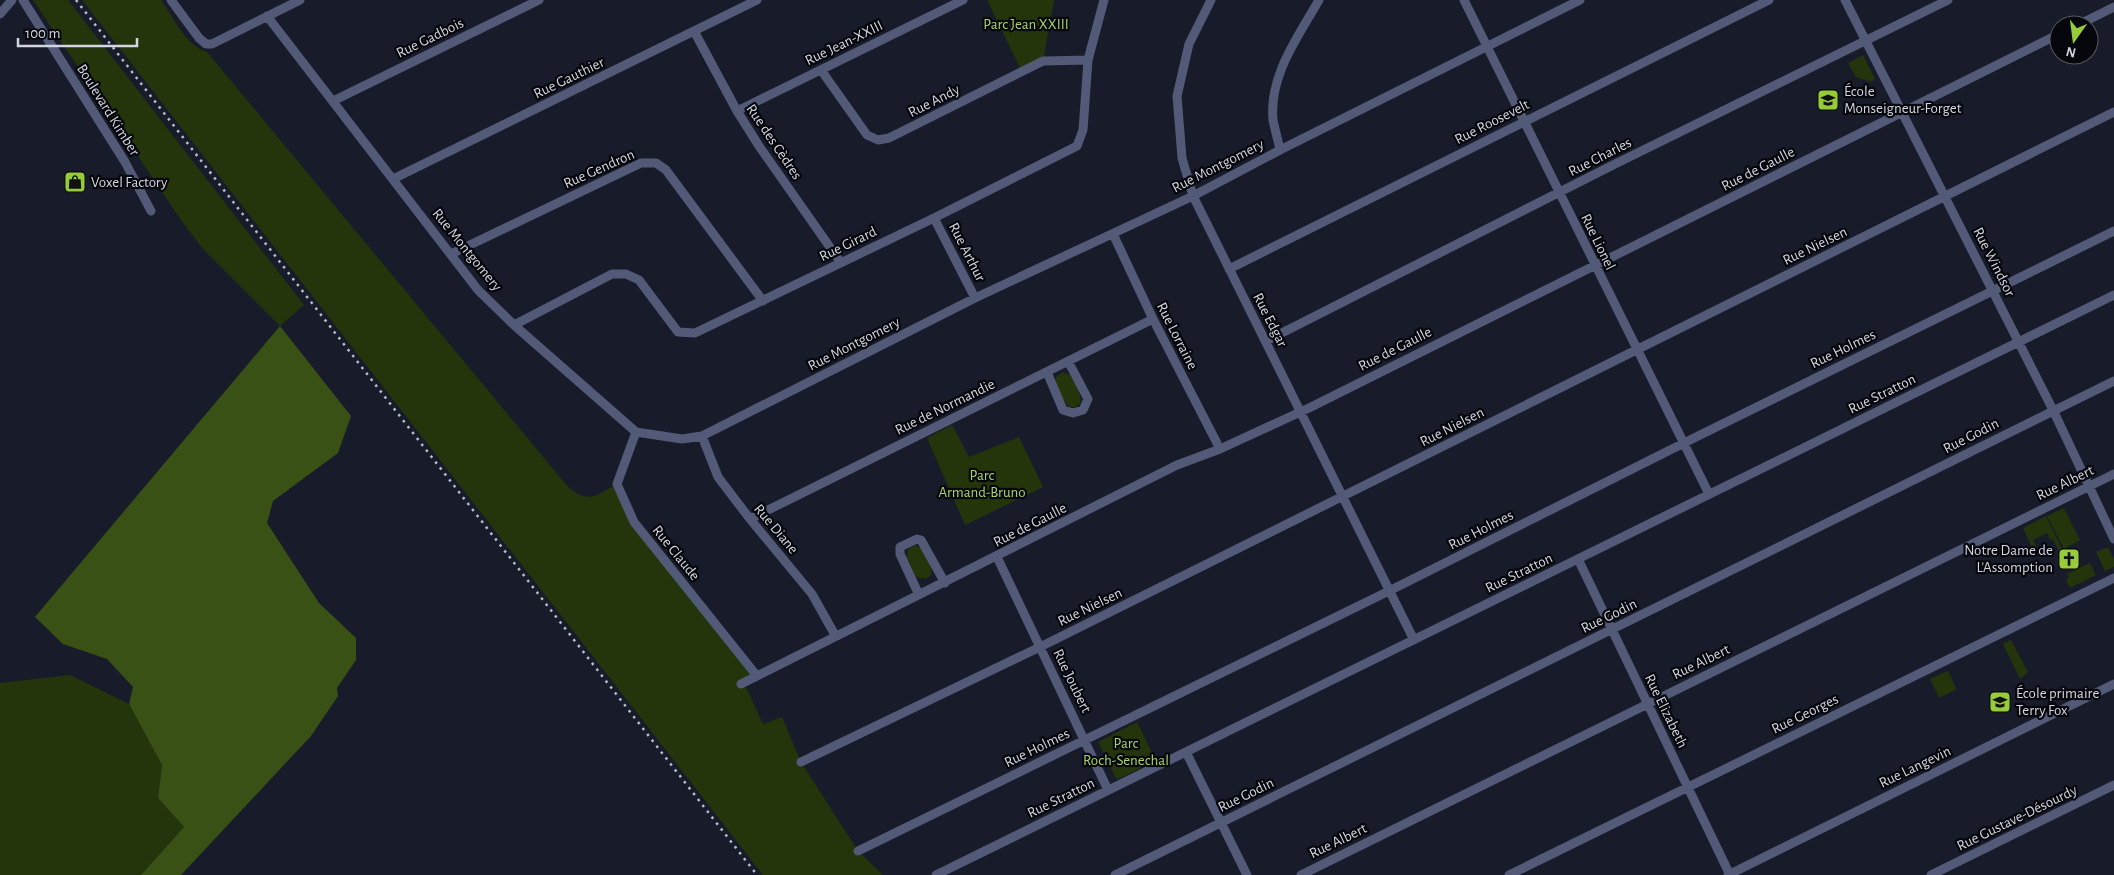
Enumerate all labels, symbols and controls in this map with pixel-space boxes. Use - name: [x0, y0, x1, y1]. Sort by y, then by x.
- scale bar: [18, 15, 136, 47]
- street label: Rue Gadbois: [394, 15, 466, 61]
- north arrow: [2049, 15, 2099, 65]
- park label: Parc Jean XXIII: [983, 17, 1069, 32]
- street label: Rue Jean-XXIII: [803, 18, 885, 68]
- text: 100 m: [25, 26, 60, 41]
- text: N: [2065, 44, 2078, 60]
- street label: Rue Gauthier: [531, 54, 607, 102]
- street label: Boulevard Kimber: [74, 62, 142, 159]
- street label: Rue Andy: [906, 81, 963, 120]
- place label: École Monseigneur-Forget: [1844, 82, 1962, 116]
- school or university icon: École Monseigneur-Forget: [1816, 88, 1840, 112]
- street label: Rue Roosevelt: [1452, 97, 1532, 147]
- street label: Rue des Cèdres: [743, 102, 805, 182]
- street label: Rue Charles: [1566, 135, 1634, 179]
- street label: Rue Montgomery: [1170, 136, 1267, 196]
- street label: Rue de Gaulle: [1719, 144, 1797, 194]
- street label: Rue Gendron: [561, 147, 637, 191]
- shop icon: Voxel Factory: [63, 170, 87, 194]
- place label: Voxel Factory: [91, 175, 168, 190]
- street label: Rue Montgomery: [429, 206, 505, 294]
- street label: Rue Lionel: [1578, 212, 1618, 272]
- street label: Rue Arthur: [946, 220, 988, 284]
- street label: Rue Girard: [817, 224, 879, 264]
- street label: Rue Nielsen: [1780, 224, 1850, 268]
- street label: Rue Windsor: [1970, 225, 2018, 299]
- street label: Rue Edgar: [1250, 291, 1290, 350]
- street label: Rue Lorraine: [1154, 300, 1200, 372]
- street label: Rue Montgomery: [806, 314, 903, 374]
- street label: Rue de Gaulle: [1356, 324, 1434, 374]
- street label: Rue Holmes: [1808, 327, 1878, 371]
- street label: Rue Stratton: [1846, 371, 1918, 417]
- street label: Rue de Normandie: [893, 376, 997, 438]
- street label: Rue Nielsen: [1418, 404, 1486, 450]
- street label: Rue Godin: [1941, 416, 2001, 456]
- street label: Rue Albert: [2034, 463, 2096, 503]
- park label: Parc Armand-Bruno: [938, 468, 1026, 500]
- street label: Rue de Gaulle: [991, 500, 1069, 550]
- street label: Rue Diane: [751, 501, 801, 557]
- street label: Rue Holmes: [1446, 507, 1516, 553]
- street label: Rue Claude: [649, 523, 703, 583]
- place label: Notre Dame de L'Assomption: [1964, 543, 2053, 575]
- church icon: Notre Dame de L'Assomption: [2057, 547, 2081, 571]
- street label: Rue Stratton: [1483, 550, 1555, 596]
- street label: Rue Nielsen: [1055, 585, 1125, 629]
- street label: Rue Godin: [1579, 596, 1639, 636]
- street label: Rue Albert: [1670, 642, 1732, 682]
- street label: Rue Joubert: [1050, 647, 1094, 715]
- street label: Rue Elizabeth: [1642, 672, 1690, 750]
- place label: École primaire Terry Fox: [2016, 684, 2099, 718]
- school or university icon: École primaire Terry Fox: [1988, 690, 2012, 714]
- street label: Rue Georges: [1769, 691, 1841, 737]
- street label: Rue Holmes: [1002, 726, 1072, 770]
- park label: Parc Roch-Senechal: [1083, 736, 1169, 768]
- street label: Rue Langevin: [1877, 743, 1953, 791]
- street label: Rue Stratton: [1025, 775, 1097, 821]
- street label: Rue Godin: [1216, 775, 1276, 815]
- street label: Rue Gustave-Désourdy: [1955, 782, 2080, 854]
- street label: Rue Albert: [1307, 821, 1369, 861]

